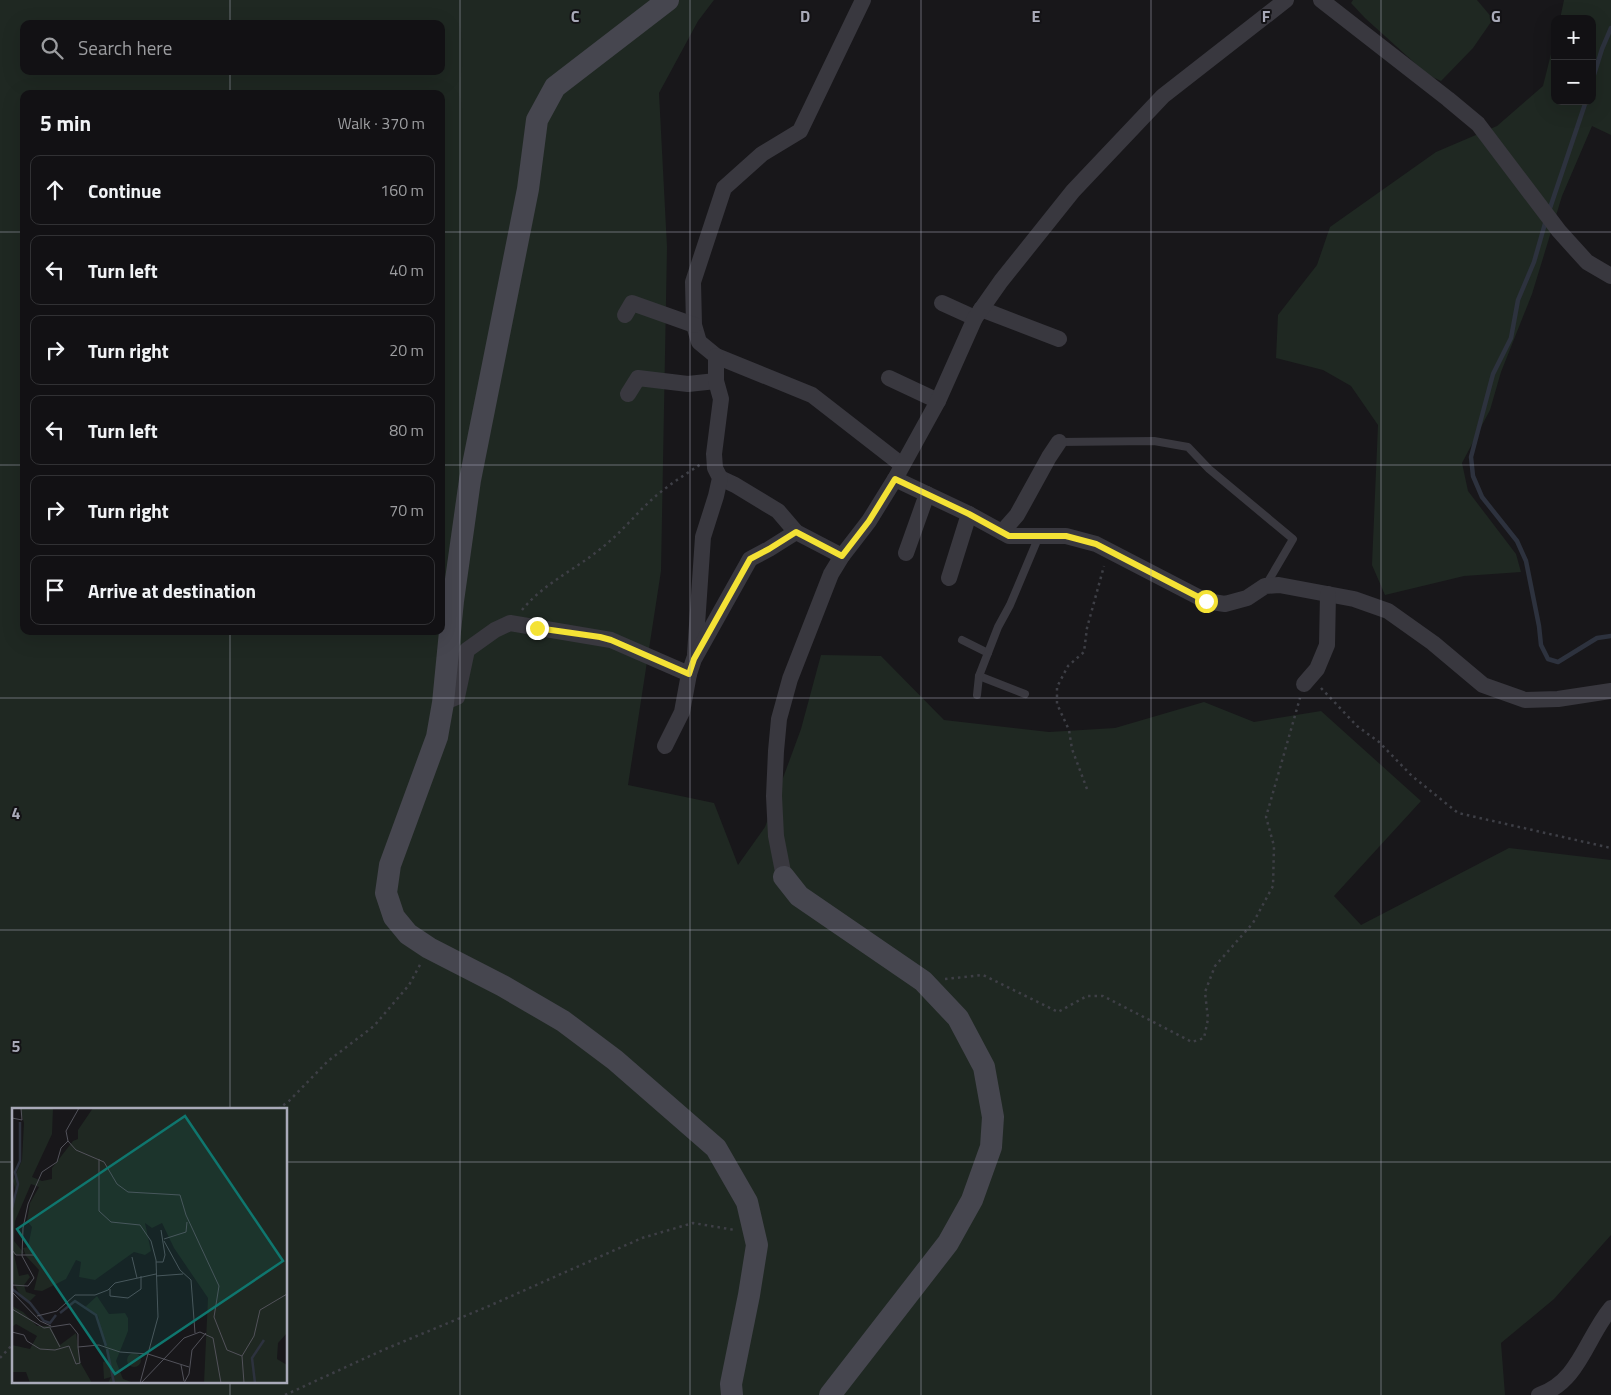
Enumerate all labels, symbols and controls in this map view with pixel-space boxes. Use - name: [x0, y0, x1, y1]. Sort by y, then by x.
- text: C: [571, 4, 580, 28]
- text: D: [800, 4, 810, 28]
- text: E: [1032, 4, 1041, 28]
- text: F: [1262, 4, 1271, 28]
- text: G: [1491, 4, 1501, 28]
- map controls: [1551, 15, 1596, 105]
- button: +: [1551, 15, 1596, 60]
- search box: [20, 20, 445, 75]
- text: Search here: [78, 33, 172, 62]
- icon: search: [38, 34, 66, 62]
- button: −: [1551, 60, 1596, 105]
- text: 5 min: [40, 107, 91, 139]
- text: Walk · 370 m: [337, 111, 425, 135]
- icon: ahead: [41, 176, 69, 204]
- text: Continue: [88, 176, 161, 205]
- text: 160 m: [380, 178, 424, 202]
- icon: left: [41, 256, 69, 284]
- text: Turn left: [88, 256, 158, 285]
- text: 40 m: [389, 258, 424, 282]
- icon: right: [41, 336, 69, 364]
- text: Turn right: [88, 336, 169, 365]
- text: 20 m: [389, 338, 424, 362]
- icon: left: [41, 416, 69, 444]
- text: Turn left: [88, 416, 158, 445]
- text: 80 m: [389, 418, 424, 442]
- icon: right: [41, 496, 69, 524]
- text: Turn right: [88, 496, 169, 525]
- text: 70 m: [389, 498, 424, 522]
- icon: arrive: [41, 576, 69, 604]
- text: Arrive at destination: [88, 576, 256, 605]
- route start: [1195, 590, 1218, 613]
- route end: [526, 617, 549, 640]
- text: 4: [12, 801, 21, 825]
- text: 5: [12, 1034, 21, 1058]
- inset map: [12, 1108, 288, 1382]

